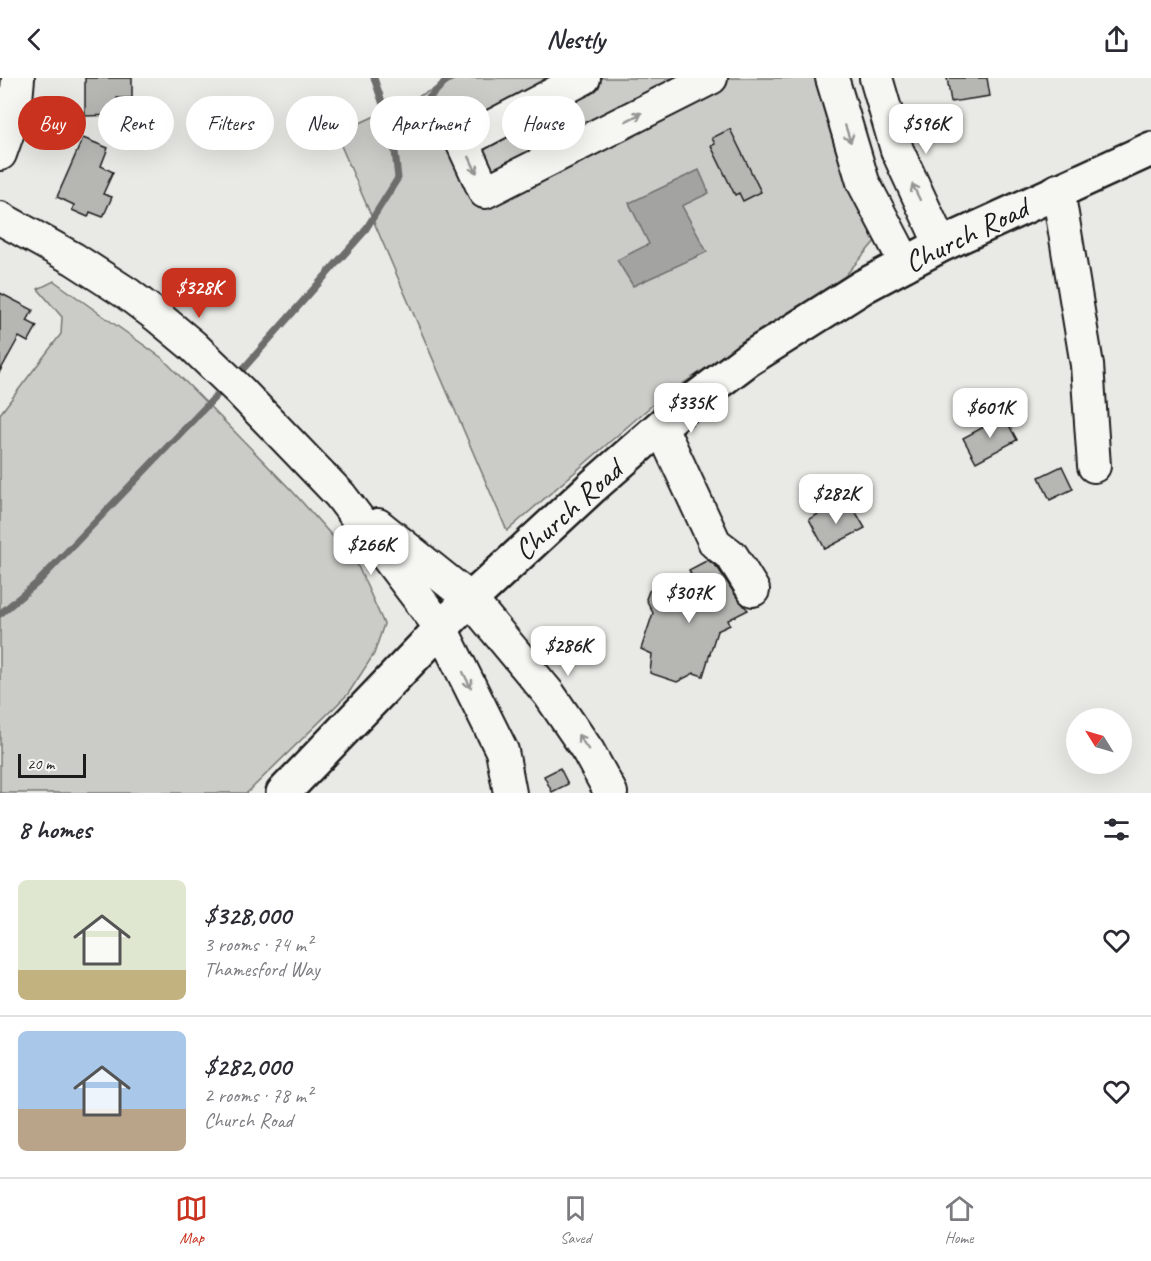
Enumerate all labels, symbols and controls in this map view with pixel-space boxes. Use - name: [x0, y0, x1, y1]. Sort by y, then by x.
- text: Nestly: [546, 22, 605, 56]
- icon: back: [18, 23, 51, 56]
- icon: share: [1100, 23, 1133, 56]
- chip: Buy: [18, 96, 86, 150]
- chip: Rent: [98, 96, 174, 150]
- chip: Filters: [186, 96, 274, 150]
- chip: New: [286, 96, 358, 150]
- chip: Apartment: [370, 96, 490, 150]
- chip: House: [502, 96, 585, 150]
- pin: $596K: [884, 104, 968, 155]
- one-way arrow: [624, 111, 642, 122]
- text: $596K: [903, 111, 949, 136]
- one-way arrow: [843, 124, 854, 143]
- one-way arrow: [468, 156, 480, 174]
- one-way arrow: [910, 183, 921, 201]
- street label: Church Road: [898, 187, 1038, 281]
- pin: $328K: [157, 268, 241, 319]
- text: $328K: [176, 275, 222, 300]
- pin: $335K: [649, 383, 733, 434]
- pin: $601K: [948, 388, 1032, 439]
- text: $335K: [668, 390, 714, 415]
- text: $601K: [967, 395, 1013, 420]
- street label: Church Road: [506, 449, 633, 569]
- pin: $282K: [794, 474, 878, 525]
- text: $282K: [813, 481, 859, 506]
- pin: $266K: [329, 525, 413, 576]
- text: $266K: [348, 532, 395, 557]
- pin: $307K: [647, 573, 731, 624]
- text: $307K: [666, 580, 712, 605]
- pin: $286K: [526, 626, 610, 677]
- text: $286K: [545, 633, 591, 658]
- one-way arrow: [461, 671, 473, 689]
- north arrow: [1066, 708, 1132, 774]
- map controls: [1066, 708, 1132, 774]
- one-way arrow: [576, 734, 588, 751]
- scale bar: [18, 751, 86, 778]
- text: 20 m: [27, 754, 54, 774]
- text: 8 homes: [18, 813, 91, 846]
- icon: filters: [1100, 813, 1133, 846]
- text: $328,000: [204, 899, 291, 932]
- icon: home: [66, 904, 138, 976]
- icon: heart: [1100, 924, 1133, 957]
- text: 3 rooms · 74 m²: [204, 932, 312, 957]
- text: Thamesford Way: [204, 957, 319, 982]
- text: $282,000: [204, 1050, 291, 1083]
- icon: home: [66, 1055, 138, 1127]
- icon: heart: [1100, 1075, 1133, 1108]
- text: 2 rooms · 78 m²: [204, 1083, 312, 1108]
- text: Church Road: [204, 1108, 293, 1133]
- tab: Map: [175, 1192, 208, 1248]
- tab: Saved: [559, 1192, 592, 1248]
- tab: Home: [943, 1192, 976, 1248]

